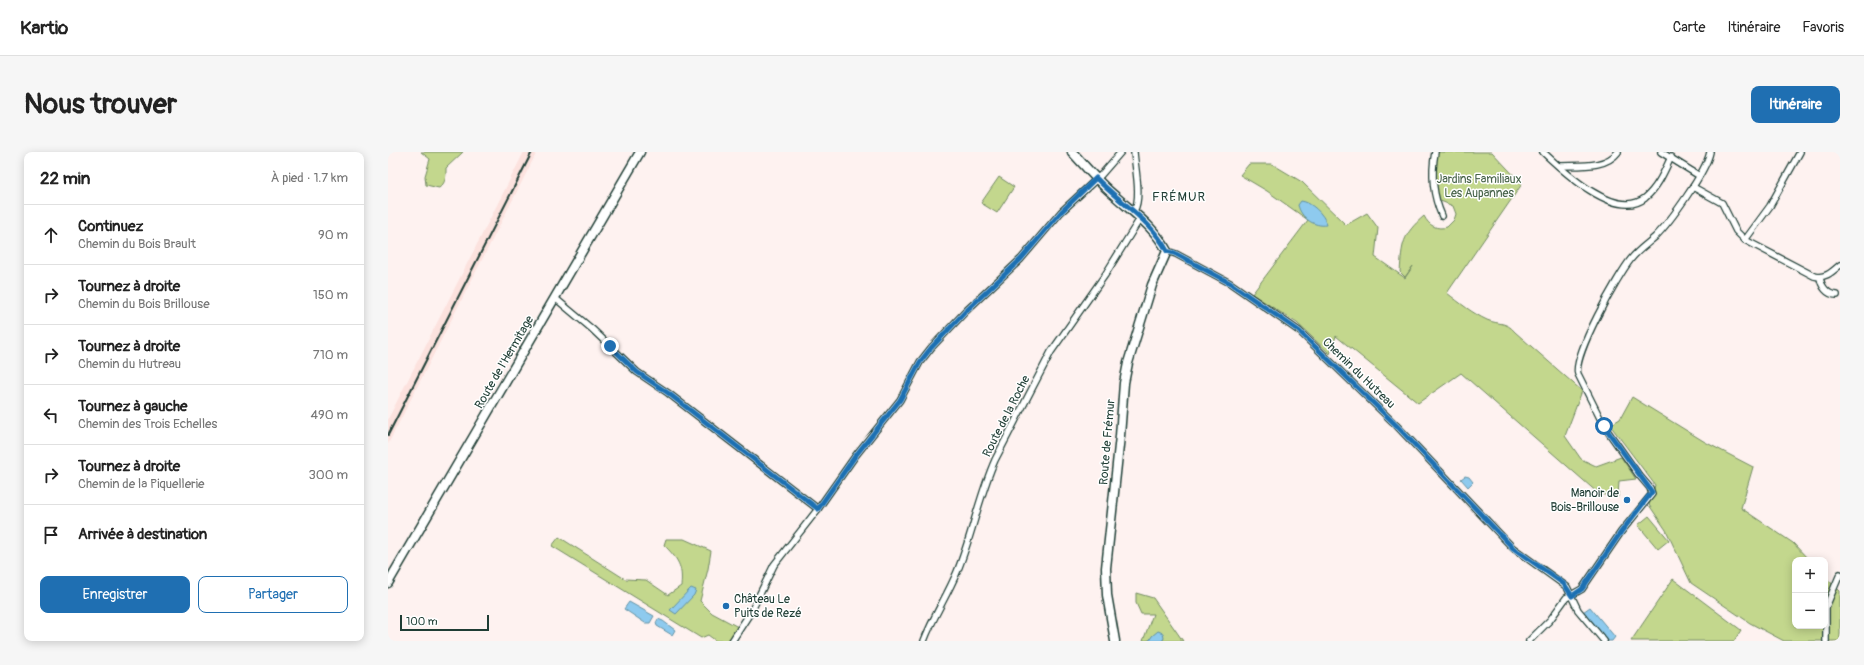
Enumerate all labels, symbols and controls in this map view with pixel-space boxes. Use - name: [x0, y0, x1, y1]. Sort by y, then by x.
- text: Kartio: [20, 16, 68, 40]
- text: Carte: [1673, 19, 1705, 36]
- text: Itinéraire: [1727, 19, 1780, 36]
- text: Favoris: [1802, 19, 1844, 36]
- button: Itinéraire: [1751, 86, 1840, 123]
- text: Nous trouver: [24, 87, 177, 122]
- text: 22 min: [40, 168, 90, 189]
- text: À pied · 1.7 km: [271, 170, 348, 186]
- park label: Jardins Familiaux Les Aupannes: [1436, 172, 1522, 201]
- district label: FRÉMUR: [1152, 189, 1206, 205]
- text: Continuez: [78, 217, 143, 236]
- icon: ahead: [40, 224, 62, 246]
- text: 90 m: [318, 227, 348, 243]
- text: Chemin du Bois Brault: [78, 236, 196, 252]
- text: Tournez à droite: [78, 277, 180, 296]
- icon: right: [40, 284, 62, 306]
- text: 150 m: [313, 287, 348, 303]
- text: Chemin du Bois Brillouse: [78, 296, 210, 312]
- street label: Route de l'Hermitage: [472, 313, 537, 411]
- street label: Chemin du Hutreau: [1319, 335, 1398, 412]
- text: Tournez à droite: [78, 337, 180, 356]
- route end: [601, 337, 619, 355]
- icon: right: [40, 344, 62, 366]
- text: 710 m: [313, 347, 348, 363]
- text: Chemin du Hutreau: [78, 356, 181, 372]
- street label: Route de la Roche: [979, 373, 1033, 459]
- text: Tournez à gauche: [78, 397, 188, 416]
- street label: Route de Frémur: [1096, 398, 1119, 486]
- icon: left: [40, 404, 62, 426]
- text: 490 m: [311, 407, 348, 423]
- text: Chemin des Trois Echelles: [78, 416, 217, 432]
- route start: [1595, 417, 1613, 435]
- text: Tournez à droite: [78, 457, 180, 476]
- icon: right: [40, 464, 62, 486]
- text: 300 m: [309, 467, 348, 483]
- text: Chemin de la Piquellerie: [78, 476, 204, 492]
- place label: Manoir de Bois-Brillouse: [1550, 486, 1619, 515]
- marker: Manoir de Bois-Brillouse: [1622, 495, 1632, 505]
- icon: arrive: [40, 524, 62, 546]
- text: Arrivée à destination: [78, 525, 207, 544]
- map controls: [1792, 557, 1828, 629]
- button: +: [1792, 557, 1828, 593]
- button: Enregistrer: [40, 576, 190, 613]
- button: Partager: [198, 576, 348, 613]
- place label: Château Le Puits de Rezé: [734, 592, 802, 621]
- button: −: [1792, 593, 1828, 629]
- marker: Château Le Puits de Rezé: [721, 601, 731, 611]
- scale bar: [400, 613, 489, 632]
- text: 100 m: [406, 615, 437, 628]

